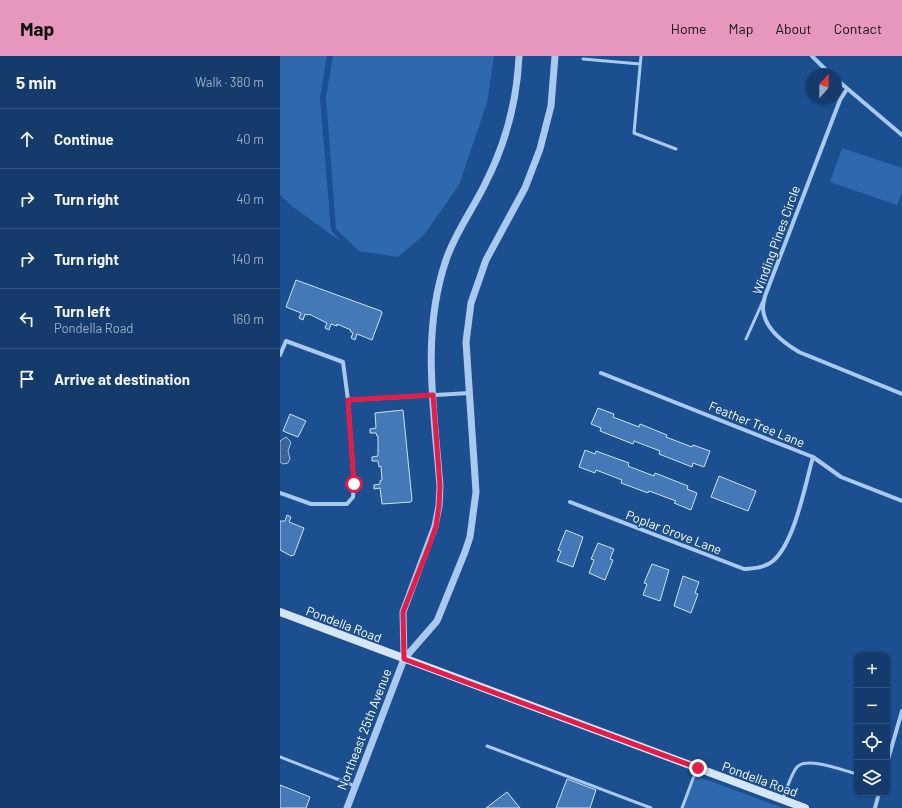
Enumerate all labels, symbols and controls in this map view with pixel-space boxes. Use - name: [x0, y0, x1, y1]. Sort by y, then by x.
- text: Map: [20, 17, 54, 40]
- text: Home: [671, 20, 707, 37]
- text: Map: [729, 20, 753, 37]
- text: About: [775, 20, 812, 37]
- text: Contact: [834, 20, 882, 37]
- north arrow: [806, 68, 842, 104]
- text: 5 min: [16, 72, 56, 92]
- text: Walk · 380 m: [195, 74, 264, 90]
- icon: ahead: [16, 128, 38, 150]
- text: Continue: [54, 130, 114, 148]
- text: 40 m: [236, 131, 264, 147]
- street label: Winding Pines Circle: [749, 183, 803, 297]
- icon: right: [16, 188, 38, 210]
- text: Turn right: [54, 190, 119, 208]
- text: 40 m: [236, 191, 264, 207]
- icon: right: [16, 248, 38, 270]
- text: Turn right: [54, 250, 119, 268]
- text: 140 m: [232, 251, 264, 267]
- text: Turn left: [54, 302, 110, 320]
- icon: left: [16, 308, 38, 330]
- text: 160 m: [232, 311, 264, 327]
- text: Pondella Road: [54, 320, 133, 336]
- icon: arrive: [16, 368, 38, 390]
- text: Arrive at destination: [54, 370, 190, 388]
- street label: Feather Tree Lane: [707, 397, 807, 451]
- route start: [345, 475, 363, 493]
- street label: Poplar Grove Lane: [624, 506, 724, 558]
- street label: Pondella Road: [304, 602, 384, 646]
- map controls: [854, 652, 890, 796]
- button: +: [854, 652, 890, 688]
- street label: Northeast 25th Avenue: [333, 666, 395, 792]
- button: −: [854, 688, 890, 724]
- button: locate: [854, 724, 890, 760]
- street label: Pondella Road: [720, 758, 800, 800]
- route end: [689, 759, 707, 777]
- button: layers: [854, 760, 890, 796]

